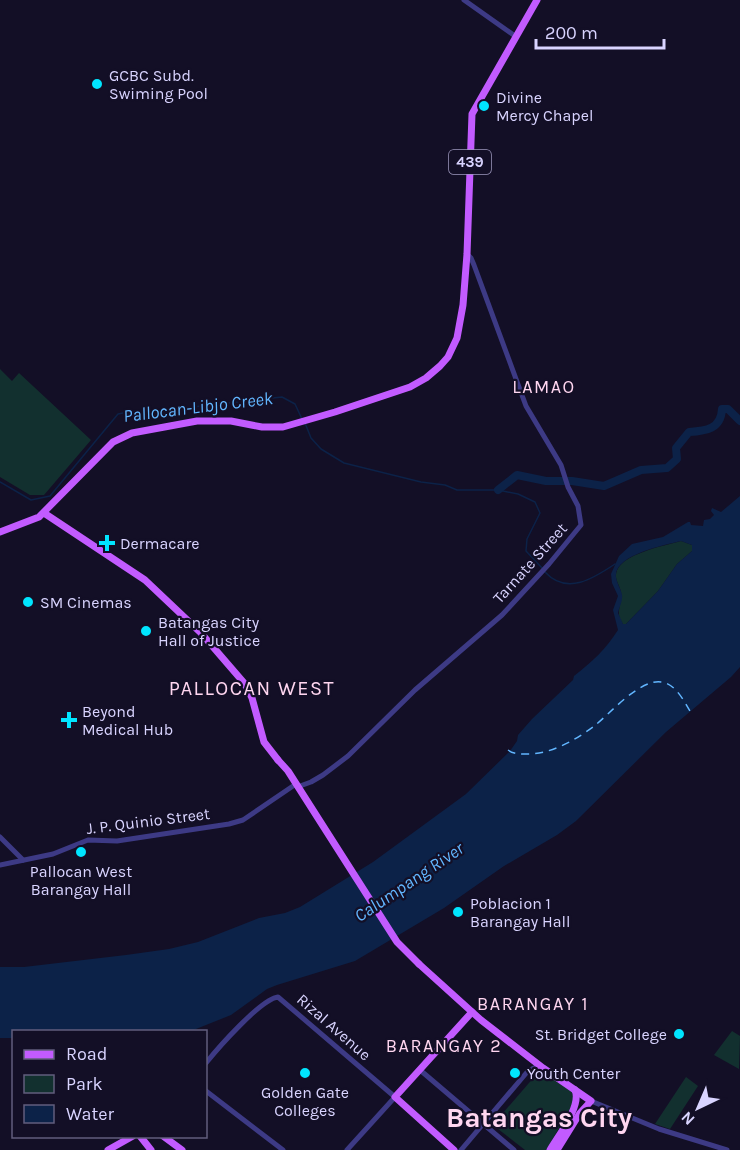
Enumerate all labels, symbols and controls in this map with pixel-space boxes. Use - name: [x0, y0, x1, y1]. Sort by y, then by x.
- scale bar: [536, 12, 664, 50]
- text: 200 m: [545, 22, 598, 44]
- place label: GCBC Subd. Swiming Pool: [109, 66, 208, 103]
- marker: GCBC Subd. Swiming Pool: [90, 77, 104, 91]
- place label: Divine Mercy Chapel: [496, 88, 593, 125]
- marker: Divine Mercy Chapel: [477, 99, 491, 113]
- road number: 439: [449, 150, 491, 174]
- district label: LAMAO: [512, 376, 576, 398]
- water label: Pallocan-Libjo Creek: [122, 387, 275, 427]
- street label: Tarnate Street: [489, 519, 571, 607]
- marker: Dermacare: [98, 534, 116, 552]
- place label: Dermacare: [120, 534, 199, 553]
- place label: SM Cinemas: [40, 593, 132, 612]
- marker: SM Cinemas: [21, 595, 35, 609]
- place label: Batangas City Hall of Justice: [158, 613, 260, 650]
- marker: Batangas City Hall of Justice: [139, 624, 153, 638]
- district label: PALLOCAN WEST: [169, 677, 335, 700]
- place label: Beyond Medical Hub: [82, 702, 173, 739]
- marker: Beyond Medical Hub: [60, 711, 78, 729]
- street label: J. P. Quinio Street: [85, 804, 211, 838]
- water label: Calumpang River: [350, 837, 469, 927]
- marker: Pallocan West Barangay Hall: [74, 845, 88, 859]
- place label: Pallocan West Barangay Hall: [30, 862, 132, 899]
- place label: Poblacion 1 Barangay Hall: [470, 894, 571, 931]
- marker: Poblacion 1 Barangay Hall: [451, 905, 465, 919]
- street label: Rizal Avenue: [293, 990, 375, 1064]
- district label: BARANGAY 1: [477, 993, 589, 1015]
- place label: St. Bridget College: [535, 1025, 667, 1044]
- marker: St. Bridget College: [672, 1027, 686, 1041]
- legend: [12, 1030, 207, 1138]
- district label: BARANGAY 2: [386, 1035, 502, 1057]
- text: Road: [66, 1043, 107, 1065]
- place label: Youth Center: [527, 1064, 621, 1083]
- marker: Golden Gate Colleges: [298, 1066, 312, 1080]
- marker: Youth Center: [508, 1066, 522, 1080]
- text: Park: [66, 1073, 103, 1095]
- north arrow: [668, 1078, 728, 1138]
- place label: Golden Gate Colleges: [261, 1083, 349, 1120]
- district label: Batangas City: [446, 1101, 632, 1134]
- text: Water: [66, 1103, 114, 1125]
- text: N: [677, 1108, 699, 1129]

